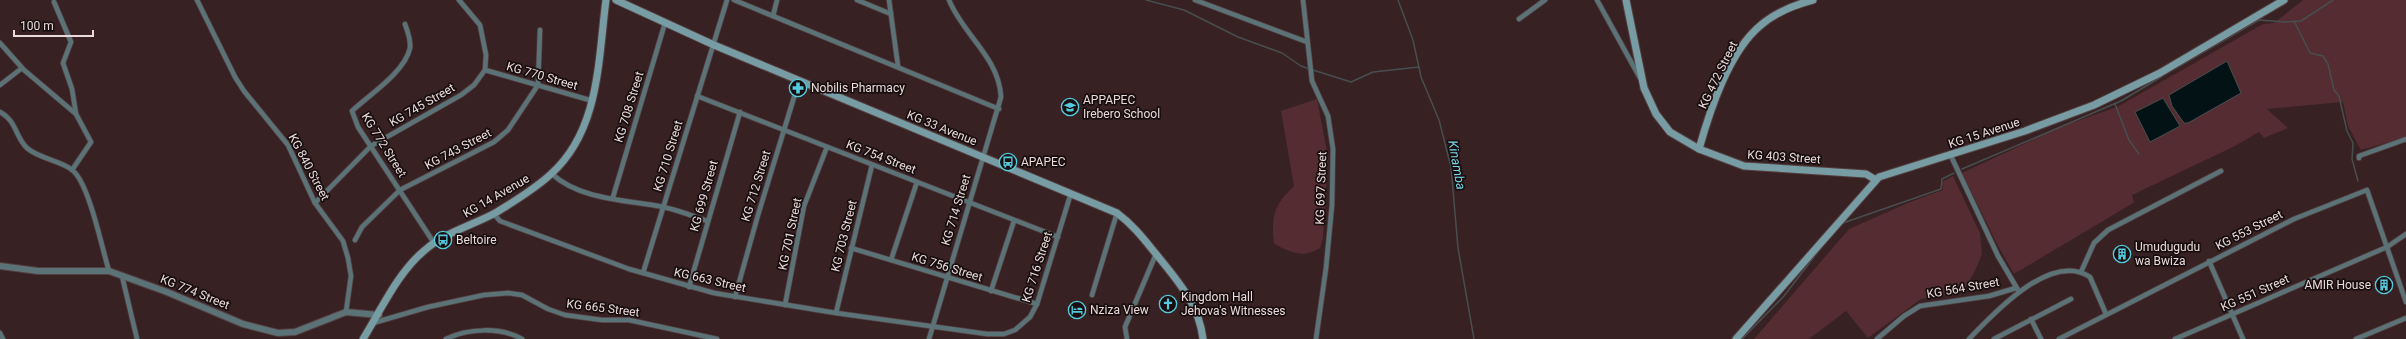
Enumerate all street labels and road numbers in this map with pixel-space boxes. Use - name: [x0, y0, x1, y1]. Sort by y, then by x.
- street label: KG 472 Street: [1696, 39, 1740, 111]
- street label: KG 770 Street: [505, 59, 579, 93]
- street label: KG 708 Street: [612, 70, 646, 144]
- street label: KG 745 Street: [387, 81, 457, 129]
- street label: KG 33 Avenue: [905, 108, 979, 148]
- street label: KG 772 Street: [359, 110, 409, 180]
- street label: KG 15 Avenue: [1947, 115, 2021, 151]
- street label: KG 710 Street: [651, 119, 685, 193]
- street label: KG 743 Street: [422, 126, 494, 172]
- street label: KG 840 Street: [286, 131, 332, 203]
- street label: KG 754 Street: [844, 137, 918, 177]
- street label: KG 403 Street: [1747, 147, 1821, 167]
- street label: KG 712 Street: [739, 149, 773, 223]
- street label: KG 697 Street: [1313, 151, 1329, 225]
- street label: KG 699 Street: [687, 159, 721, 233]
- street label: KG 14 Avenue: [460, 171, 532, 221]
- street label: KG 714 Street: [939, 173, 973, 247]
- street label: KG 701 Street: [776, 197, 804, 271]
- street label: KG 703 Street: [828, 199, 860, 273]
- street label: KG 553 Street: [2213, 207, 2285, 253]
- street label: KG 716 Street: [1019, 230, 1055, 304]
- street label: KG 756 Street: [910, 250, 984, 284]
- street label: KG 663 Street: [673, 265, 747, 295]
- street label: KG 774 Street: [158, 272, 232, 312]
- street label: KG 551 Street: [2219, 272, 2291, 314]
- street label: KG 564 Street: [1926, 275, 2000, 301]
- street label: KG 665 Street: [566, 297, 640, 319]

